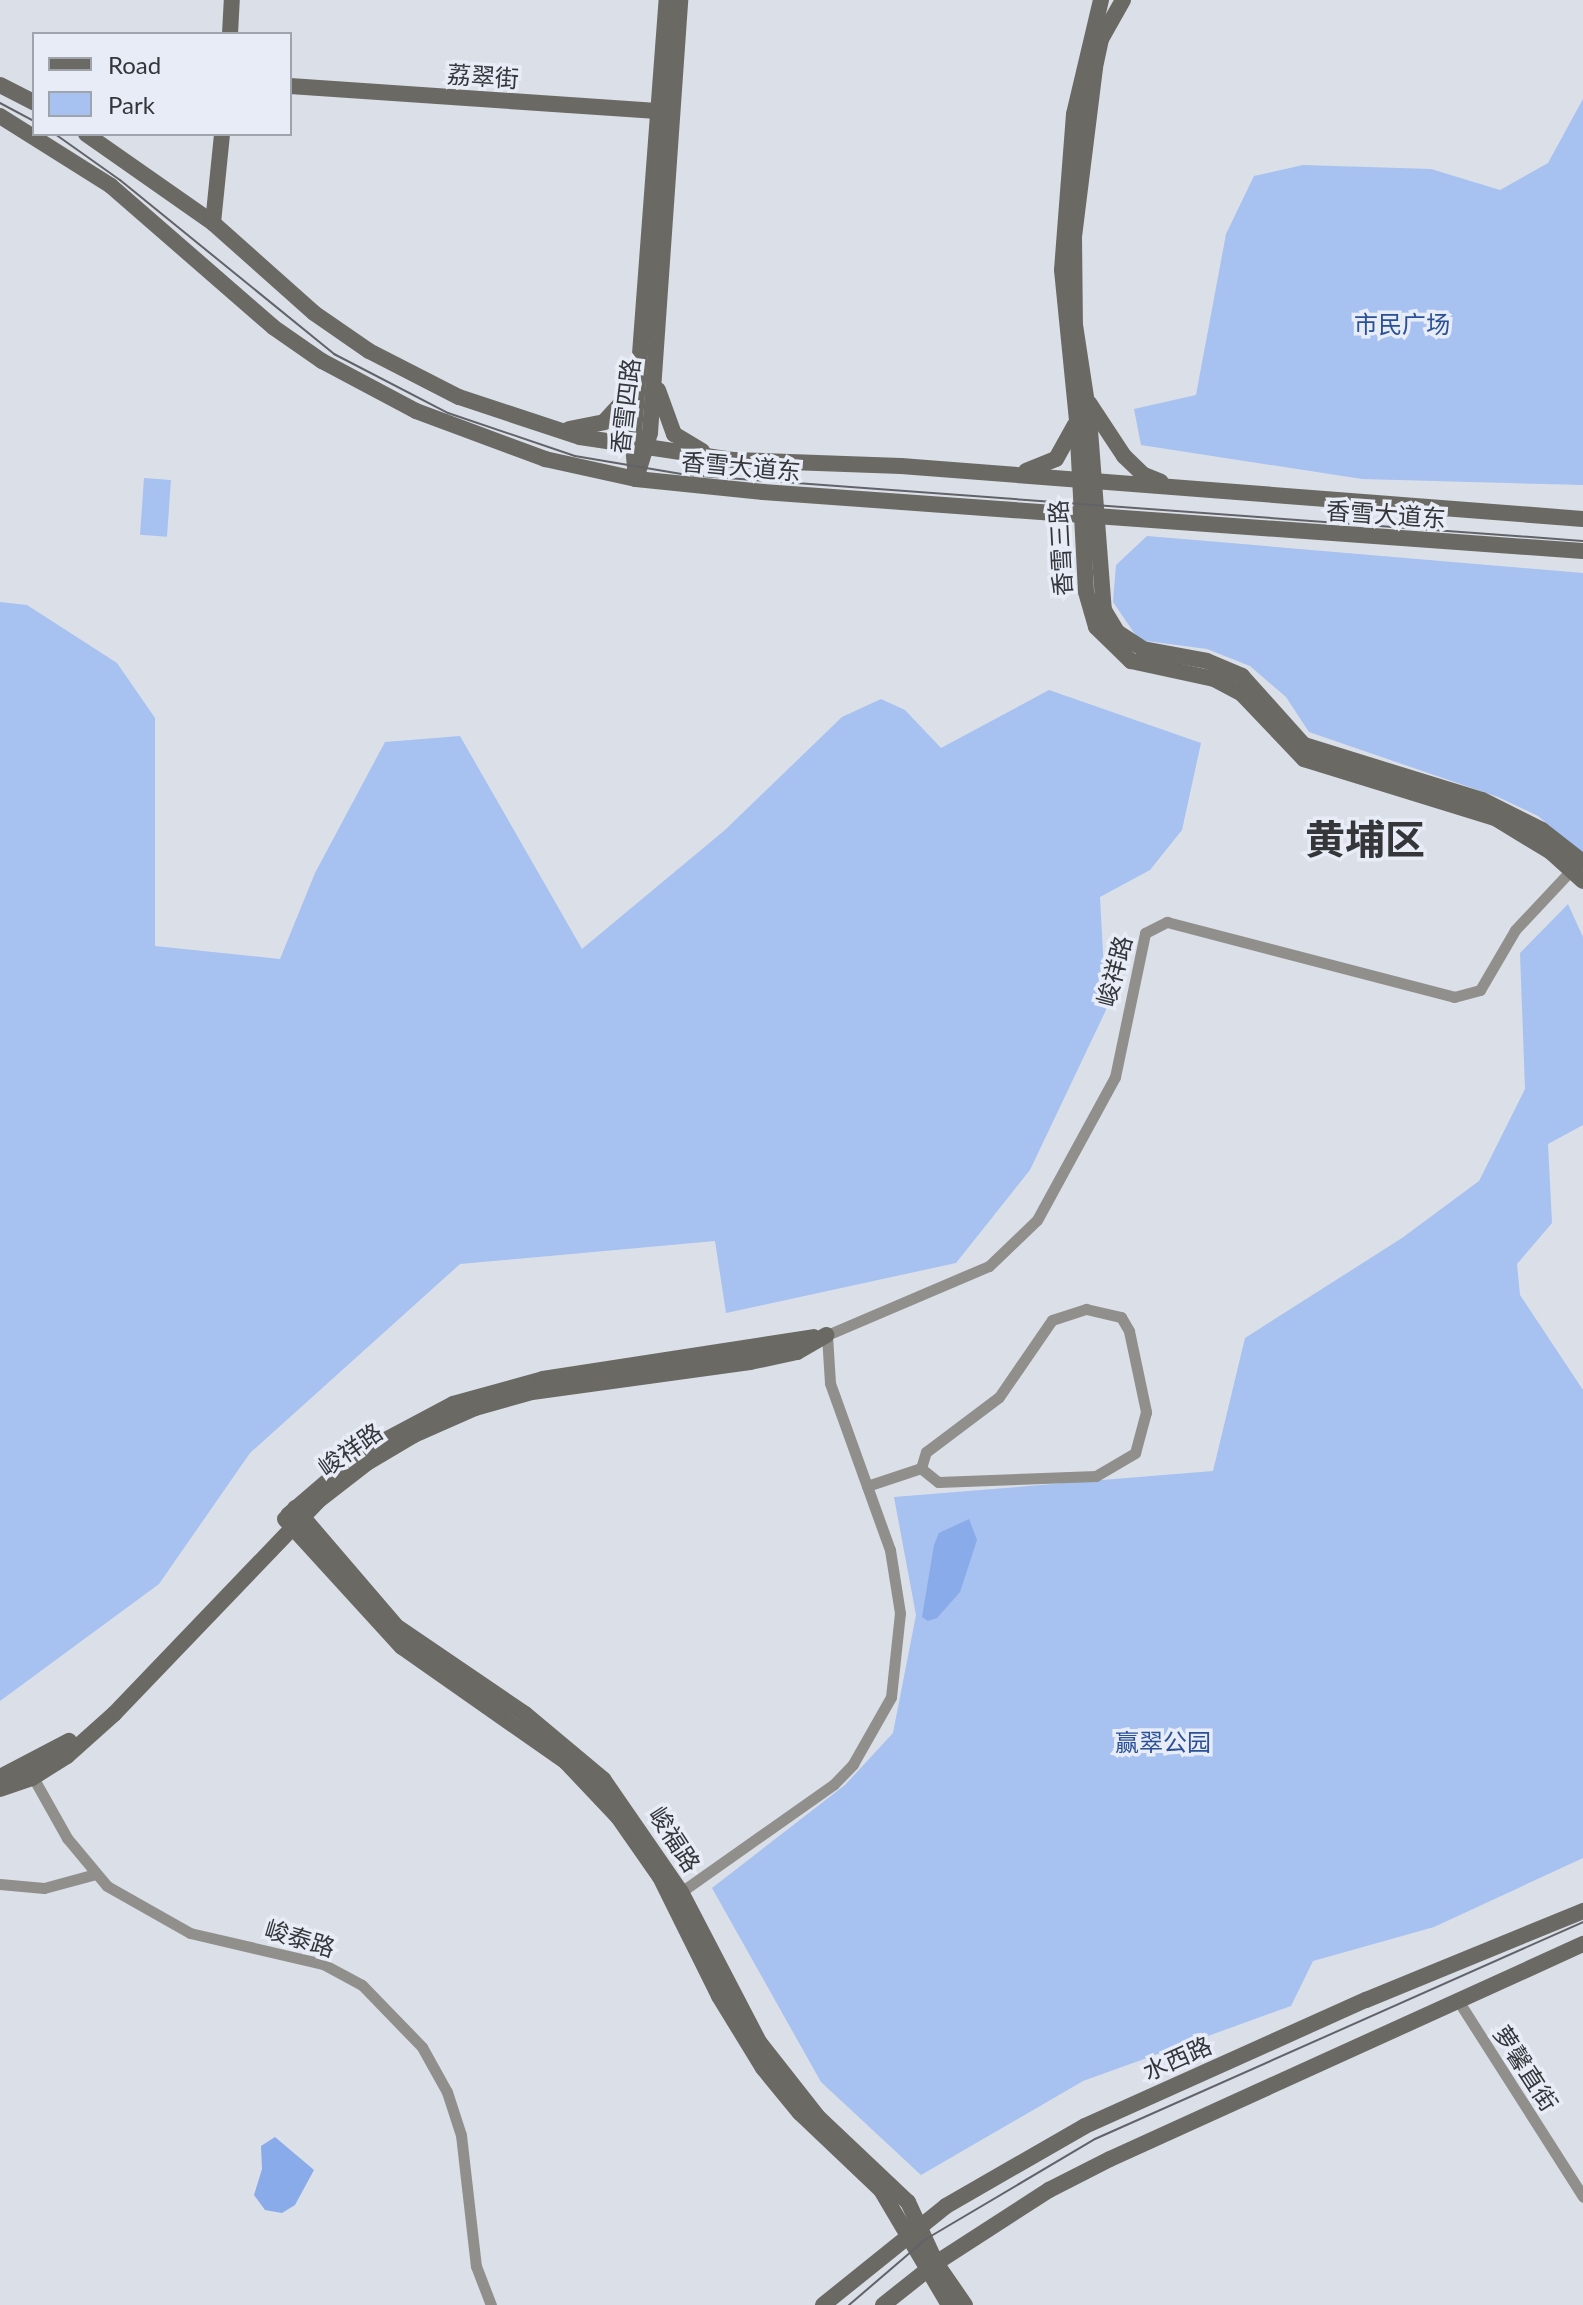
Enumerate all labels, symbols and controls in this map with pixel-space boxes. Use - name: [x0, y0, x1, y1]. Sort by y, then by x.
- legend: [32, 32, 292, 136]
- text: Road: [108, 50, 161, 79]
- street label: 荔翠街: [446, 59, 520, 93]
- text: Park: [108, 90, 155, 119]
- park label: 市民广场: [1354, 310, 1450, 338]
- street label: 香雪四路: [605, 357, 645, 455]
- street label: 香雪大道东: [680, 446, 802, 486]
- street label: 香雪大道东: [1325, 495, 1447, 533]
- street label: 香雪三路: [1043, 499, 1077, 597]
- district label: 黄埔区: [1305, 815, 1425, 863]
- street label: 峻祥路: [1091, 932, 1137, 1010]
- street label: 峻祥路: [312, 1417, 388, 1481]
- park label: 赢翠公园: [1115, 1728, 1211, 1756]
- street label: 峻福路: [643, 1801, 707, 1877]
- street label: 峻泰路: [261, 1914, 339, 1962]
- street label: 萝馨直街: [1488, 2020, 1564, 2116]
- street label: 水西路: [1138, 2030, 1216, 2086]

